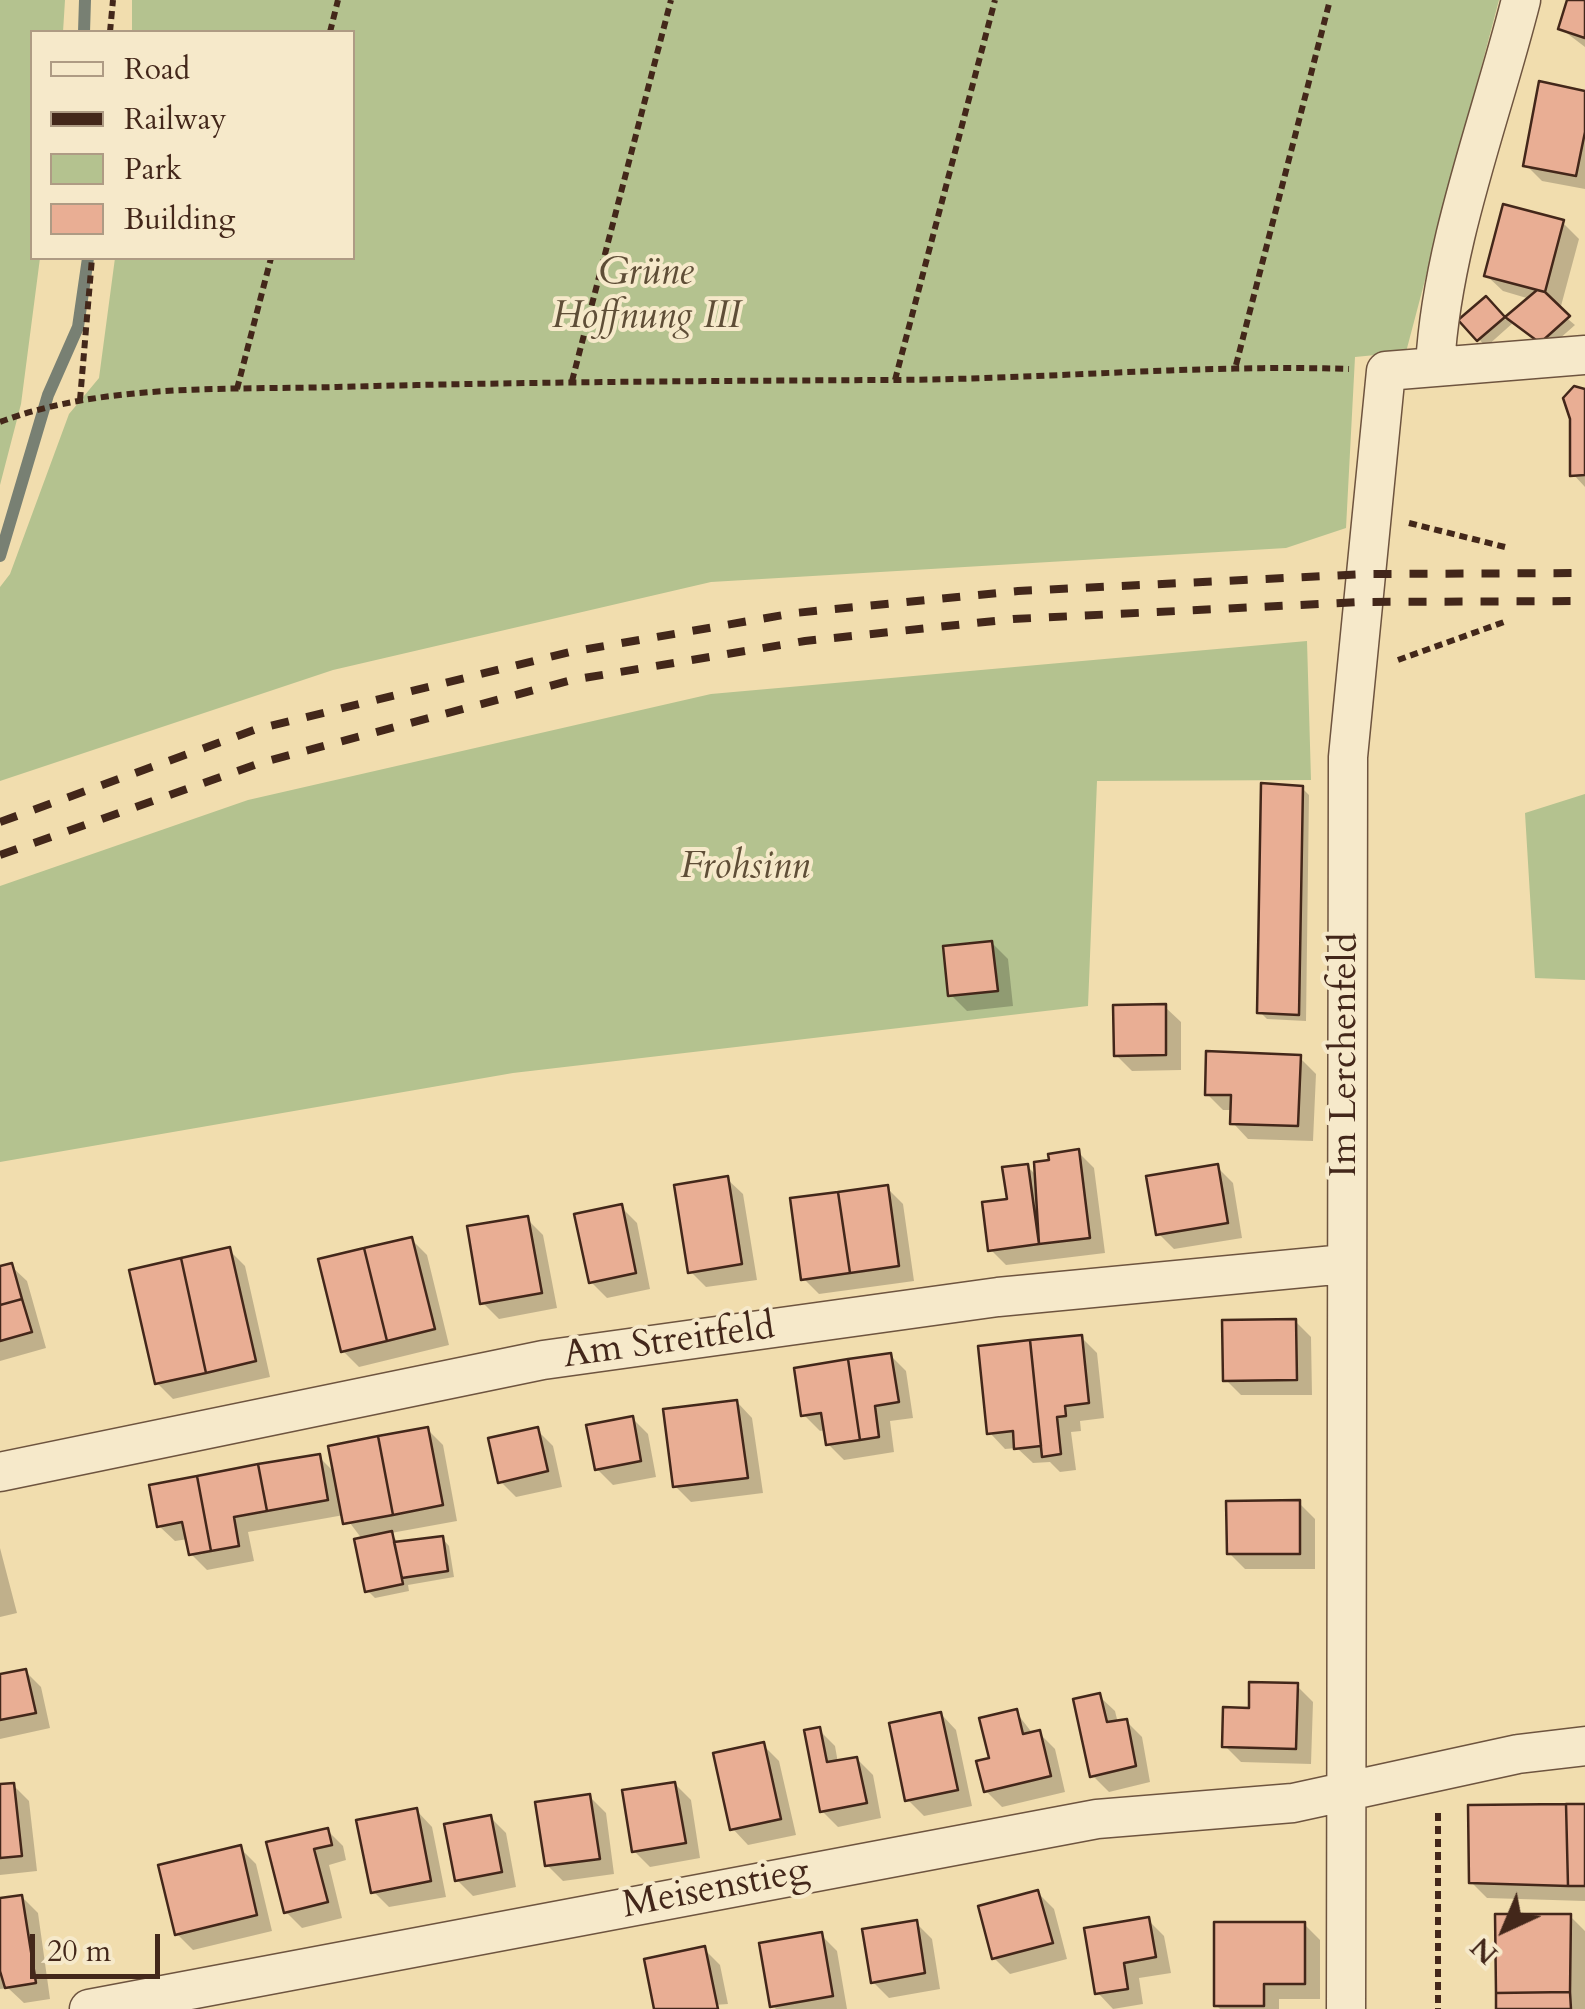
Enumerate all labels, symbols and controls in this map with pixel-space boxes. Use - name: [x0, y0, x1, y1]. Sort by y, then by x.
- legend: [30, 30, 355, 260]
- text: Road: [124, 49, 190, 90]
- text: Railway: [124, 99, 227, 140]
- text: Park: [124, 149, 182, 190]
- text: Building: [124, 199, 235, 240]
- park label: Grüne Hoffnung III: [552, 251, 740, 340]
- park label: Frohsinn: [680, 845, 810, 891]
- street label: Im Lerchenfeld: [1323, 932, 1369, 1178]
- street label: Am Streitfeld: [560, 1306, 778, 1380]
- street label: Meisenstieg: [619, 1850, 813, 1930]
- north arrow: [1455, 1879, 1555, 1979]
- scale bar: [35, 1914, 165, 1976]
- text: N: [1462, 1928, 1506, 1973]
- text: 20 m: [47, 1931, 111, 1972]

